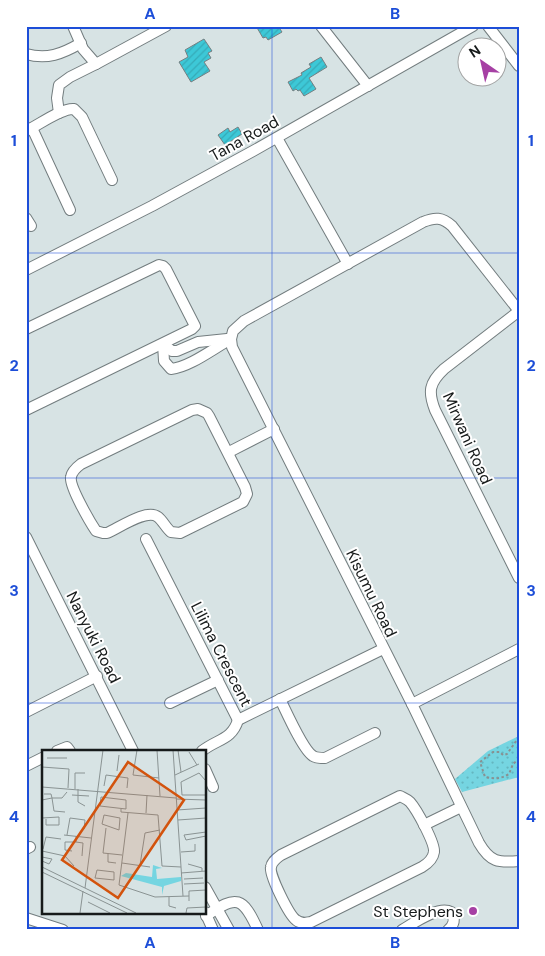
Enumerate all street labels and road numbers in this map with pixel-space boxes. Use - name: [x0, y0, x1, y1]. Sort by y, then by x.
- street label: Tana Road: [206, 111, 283, 166]
- street label: Mirwani Road: [438, 389, 497, 487]
- street label: Kisumu Road: [341, 546, 402, 641]
- street label: Nanyuki Road: [61, 588, 126, 687]
- street label: Lilima Crescent: [186, 598, 257, 710]

